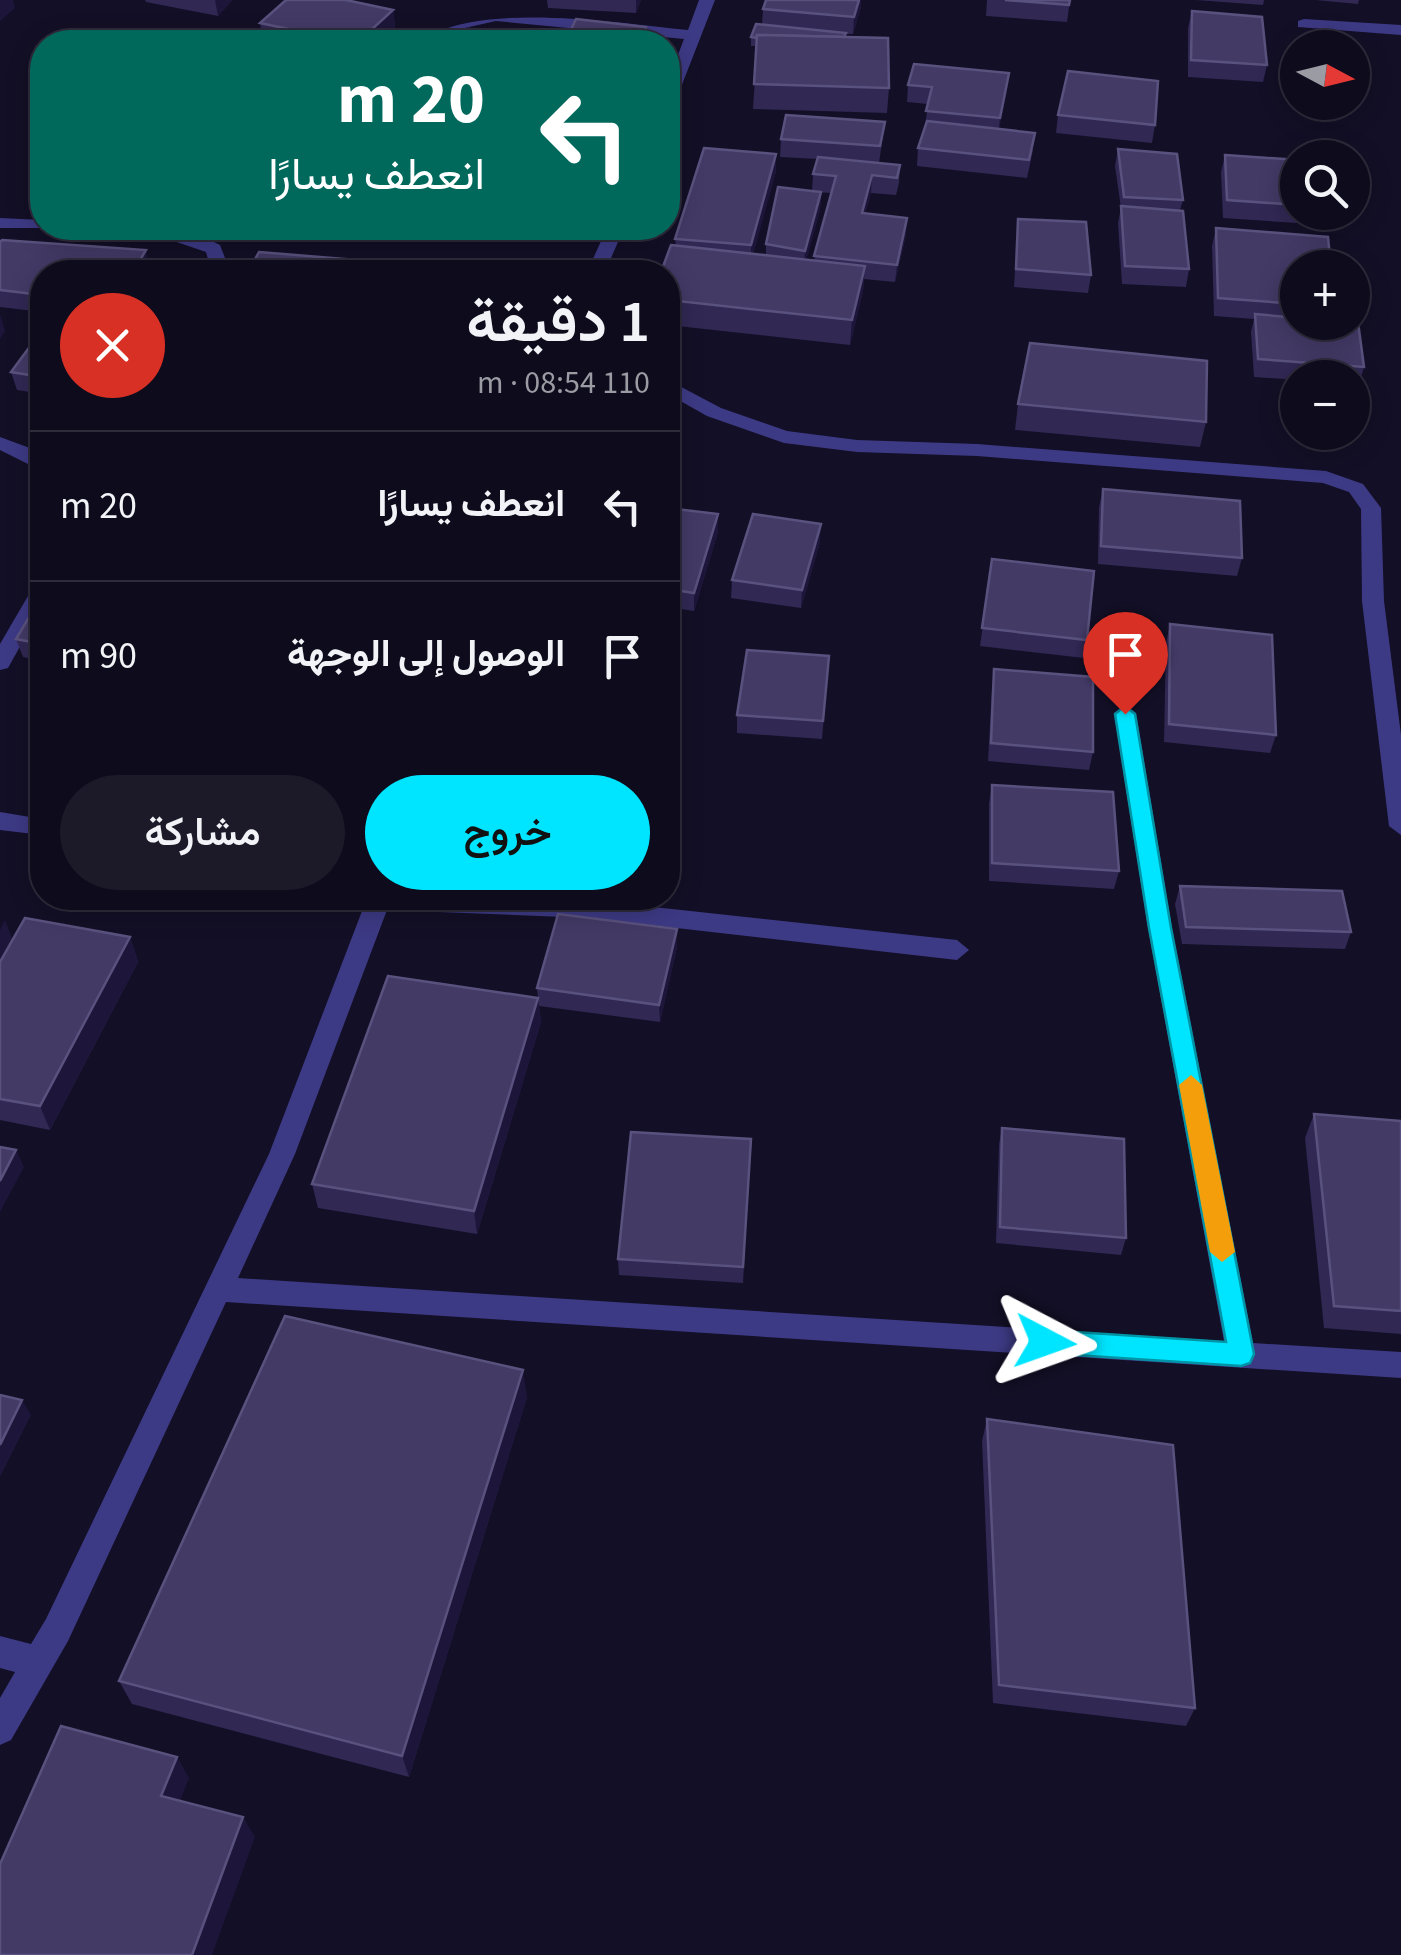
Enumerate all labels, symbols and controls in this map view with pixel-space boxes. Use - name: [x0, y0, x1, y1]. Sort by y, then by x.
- north arrow: [1280, 30, 1370, 120]
- map controls: [1280, 30, 1370, 450]
- text: 20 m: [337, 50, 485, 150]
- icon: left: [520, 70, 650, 200]
- button: search: [1280, 140, 1370, 230]
- text: انعطف يسارًا: [268, 143, 485, 207]
- button: +: [1280, 250, 1370, 340]
- text: 1 دقيقة: [466, 280, 650, 365]
- button: close: [60, 293, 165, 398]
- text: 110 m · 08:54: [477, 360, 650, 406]
- button: −: [1280, 360, 1370, 450]
- text: انعطف يسارًا: [378, 477, 565, 531]
- text: 20 m: [60, 479, 137, 533]
- icon: left: [595, 479, 650, 534]
- pin: [1083, 612, 1168, 715]
- text: الوصول إلى الوجهة: [287, 627, 565, 681]
- icon: arrive: [1098, 627, 1153, 682]
- text: 90 m: [60, 629, 137, 683]
- icon: arrive: [595, 629, 650, 684]
- button: مشاركة: [60, 775, 345, 890]
- button: خروج: [365, 775, 650, 890]
- position arrow: [993, 1290, 1097, 1394]

